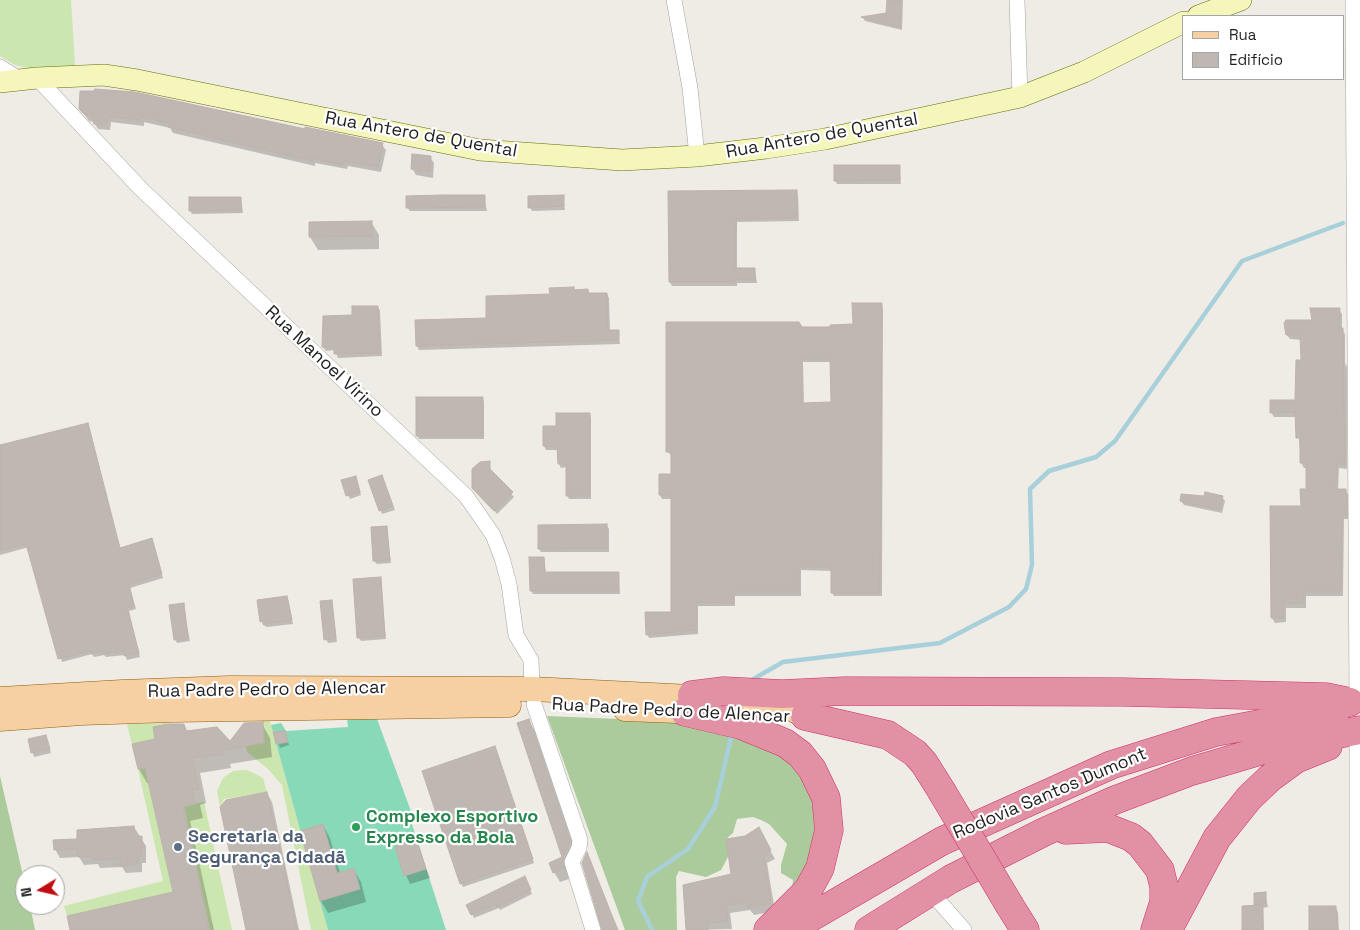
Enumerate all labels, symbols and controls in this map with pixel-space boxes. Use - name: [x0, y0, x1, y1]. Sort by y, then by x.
- legend: [1182, 15, 1345, 80]
- text: Rua: [1229, 25, 1256, 44]
- text: Edifício: [1229, 50, 1283, 69]
- street label: Rua Antero de Quental: [323, 107, 519, 163]
- street label: Rua Antero de Quental: [724, 108, 920, 164]
- street label: Rua Manoel Virino: [260, 302, 388, 422]
- street label: Rua Padre Pedro de Alencar: [148, 677, 386, 703]
- street label: Rua Padre Pedro de Alencar: [551, 694, 791, 728]
- street label: Rodovia Santos Dumont: [950, 743, 1150, 845]
- place label: Complexo Esportivo Expresso da Bola: [366, 806, 538, 849]
- marker: Complexo Esportivo Expresso da Bola: [350, 821, 362, 833]
- place label: Secretaria da Segurança Cidadã: [188, 826, 346, 869]
- marker: Secretaria da Segurança Cidadã: [172, 841, 184, 853]
- north arrow: [15, 865, 65, 915]
- text: N: [17, 886, 36, 898]

